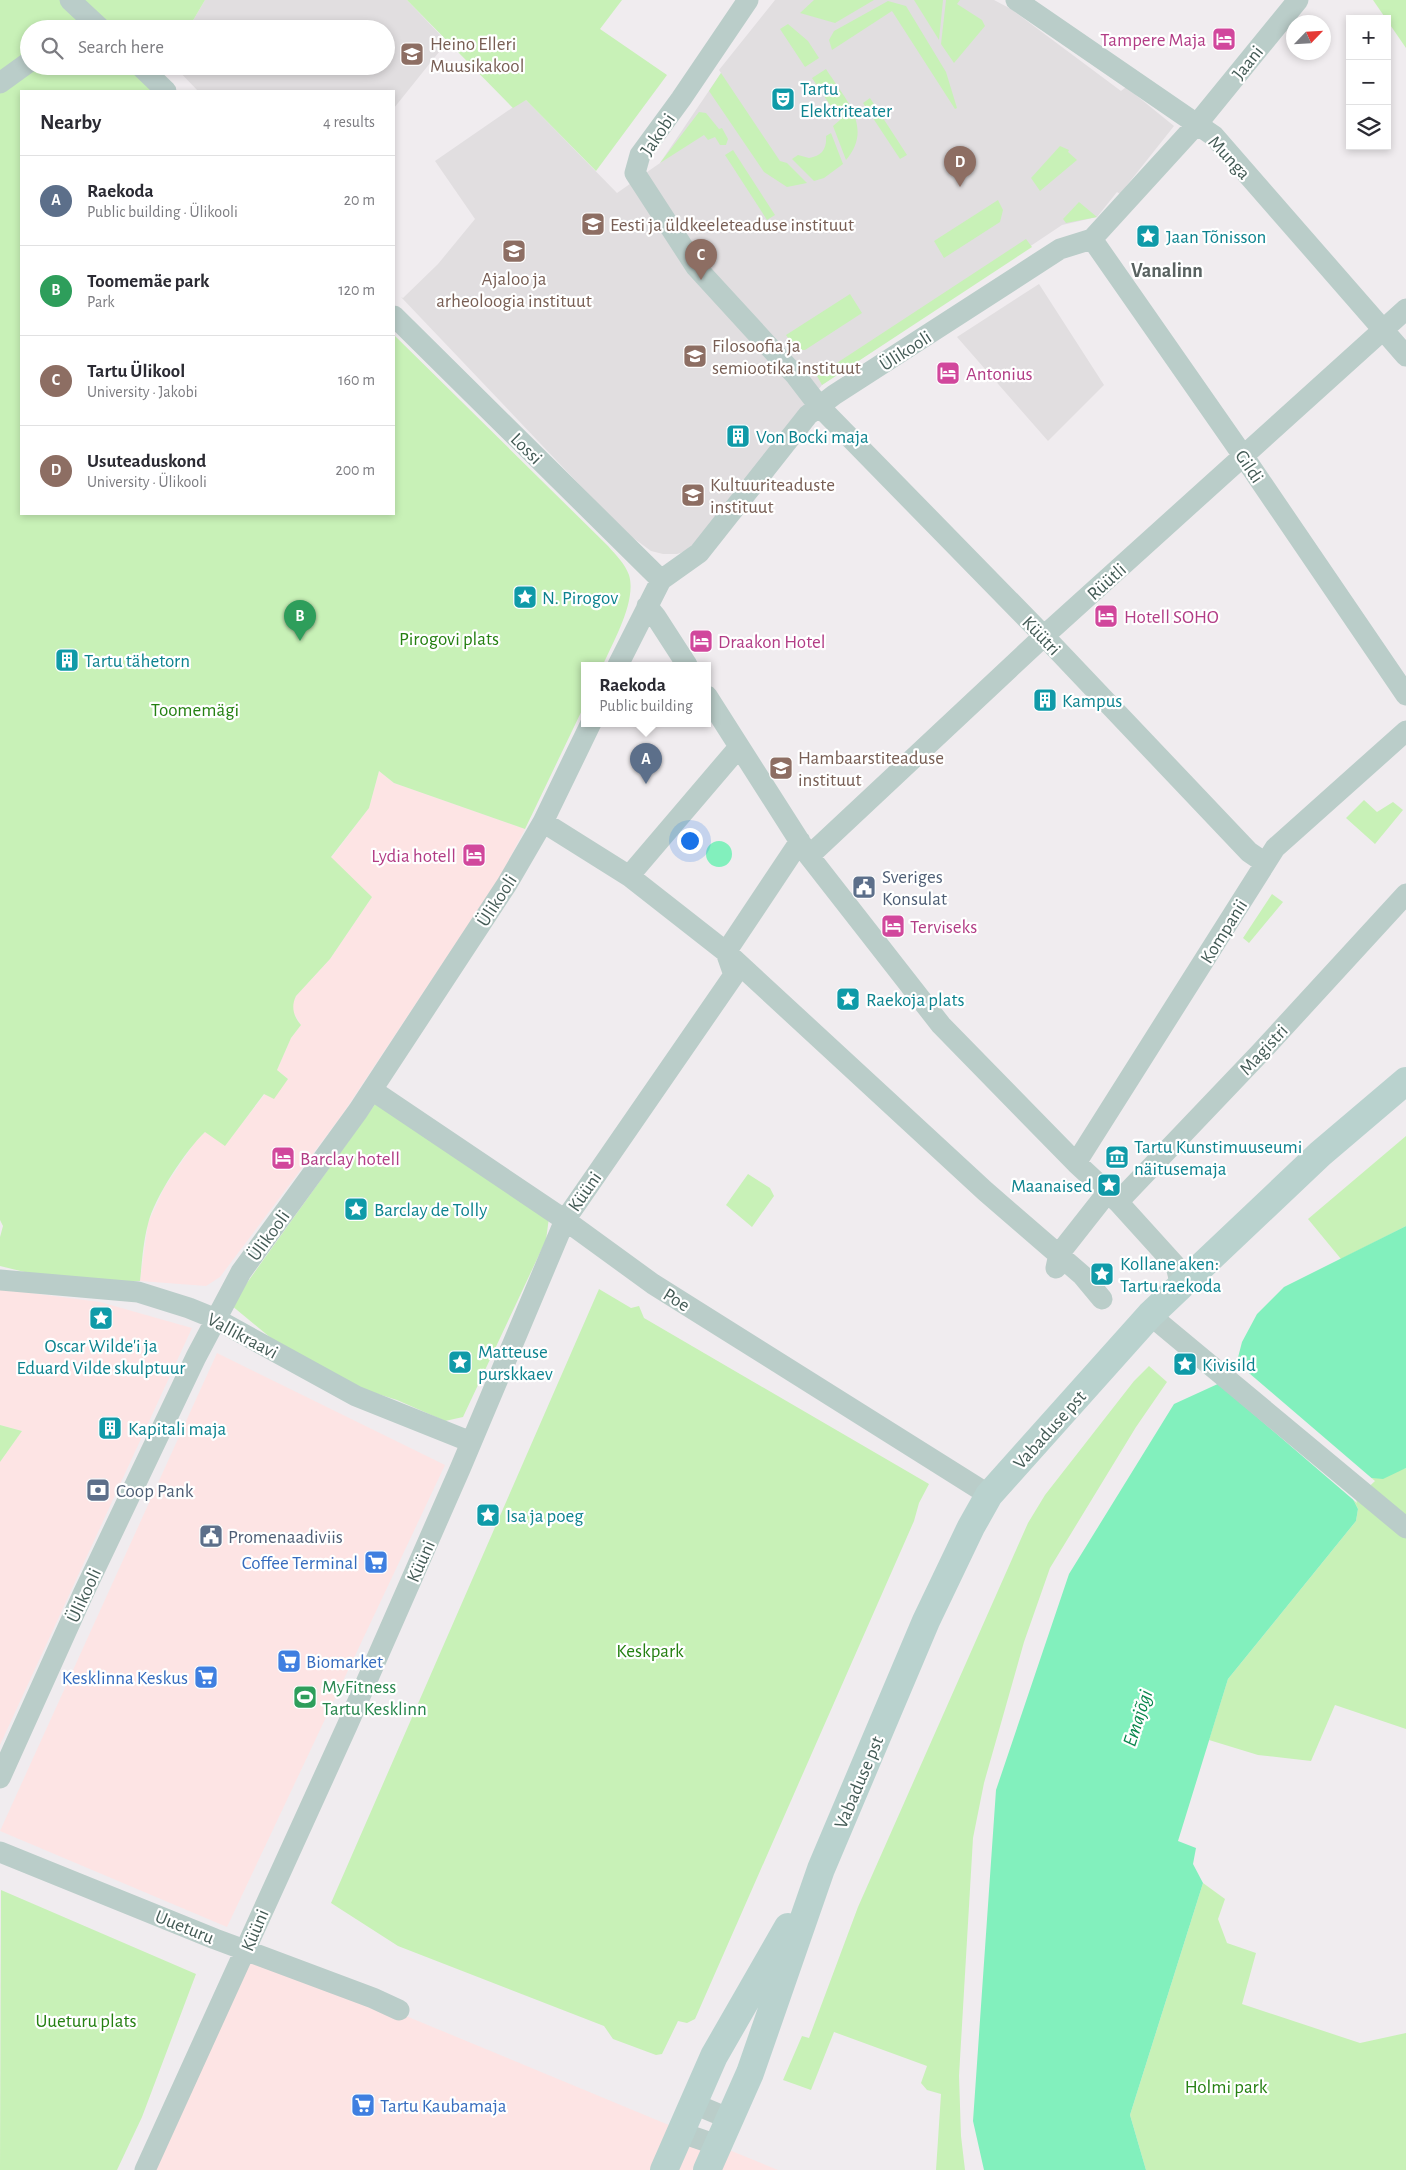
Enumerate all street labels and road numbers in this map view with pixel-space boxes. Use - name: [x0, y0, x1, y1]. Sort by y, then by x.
- street label: Jaani: [1229, 42, 1267, 83]
- street label: Jakobi: [637, 110, 679, 159]
- street label: Munga: [1204, 133, 1254, 184]
- street label: Ülikooli: [876, 327, 935, 375]
- street label: Lossi: [507, 430, 545, 468]
- street label: Gildi: [1231, 447, 1266, 487]
- street label: Rüütli: [1084, 560, 1130, 604]
- street label: Küütri: [1018, 613, 1064, 659]
- street label: Ülikooli: [473, 871, 521, 930]
- street label: Kompanii: [1197, 896, 1251, 967]
- street label: Magistri: [1236, 1021, 1292, 1079]
- street label: Küüni: [565, 1169, 606, 1215]
- street label: Ülikooli: [244, 1206, 294, 1265]
- street label: Poe: [660, 1285, 693, 1316]
- street label: Vallikraavi: [204, 1310, 281, 1363]
- street label: Vabaduse pst: [1010, 1387, 1090, 1473]
- street label: Küüni: [404, 1538, 439, 1585]
- street label: Ülikooli: [63, 1565, 105, 1626]
- street label: Vabaduse pst: [831, 1734, 887, 1832]
- street label: Uueturu: [152, 1907, 217, 1948]
- street label: Küüni: [238, 1907, 273, 1954]

